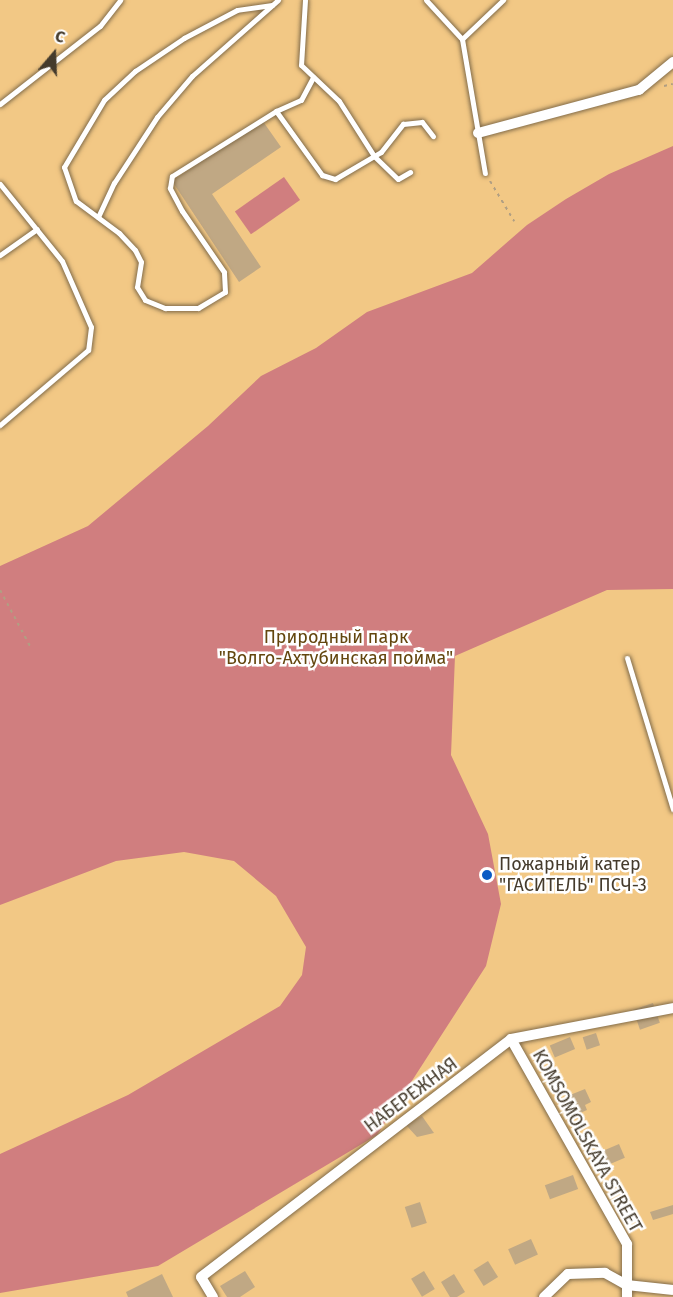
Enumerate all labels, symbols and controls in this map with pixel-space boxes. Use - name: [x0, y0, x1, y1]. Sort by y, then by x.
- north arrow: [24, 24, 84, 84]
- text: С: [53, 26, 67, 47]
- park label: Природный парк "Волго-Ахтубинская пойма": [219, 627, 453, 670]
- place label: Пожарный катер "ГАСИТЕЛЬ" ПСЧ-3: [499, 854, 647, 896]
- marker: Пожарный катер "ГАСИТЕЛЬ" ПСЧ-3: [480, 868, 494, 882]
- street label: KOMSOMOLSKAYA STREET: [528, 1046, 646, 1236]
- street label: НАБЕРЕЖНАЯ: [360, 1053, 462, 1137]

